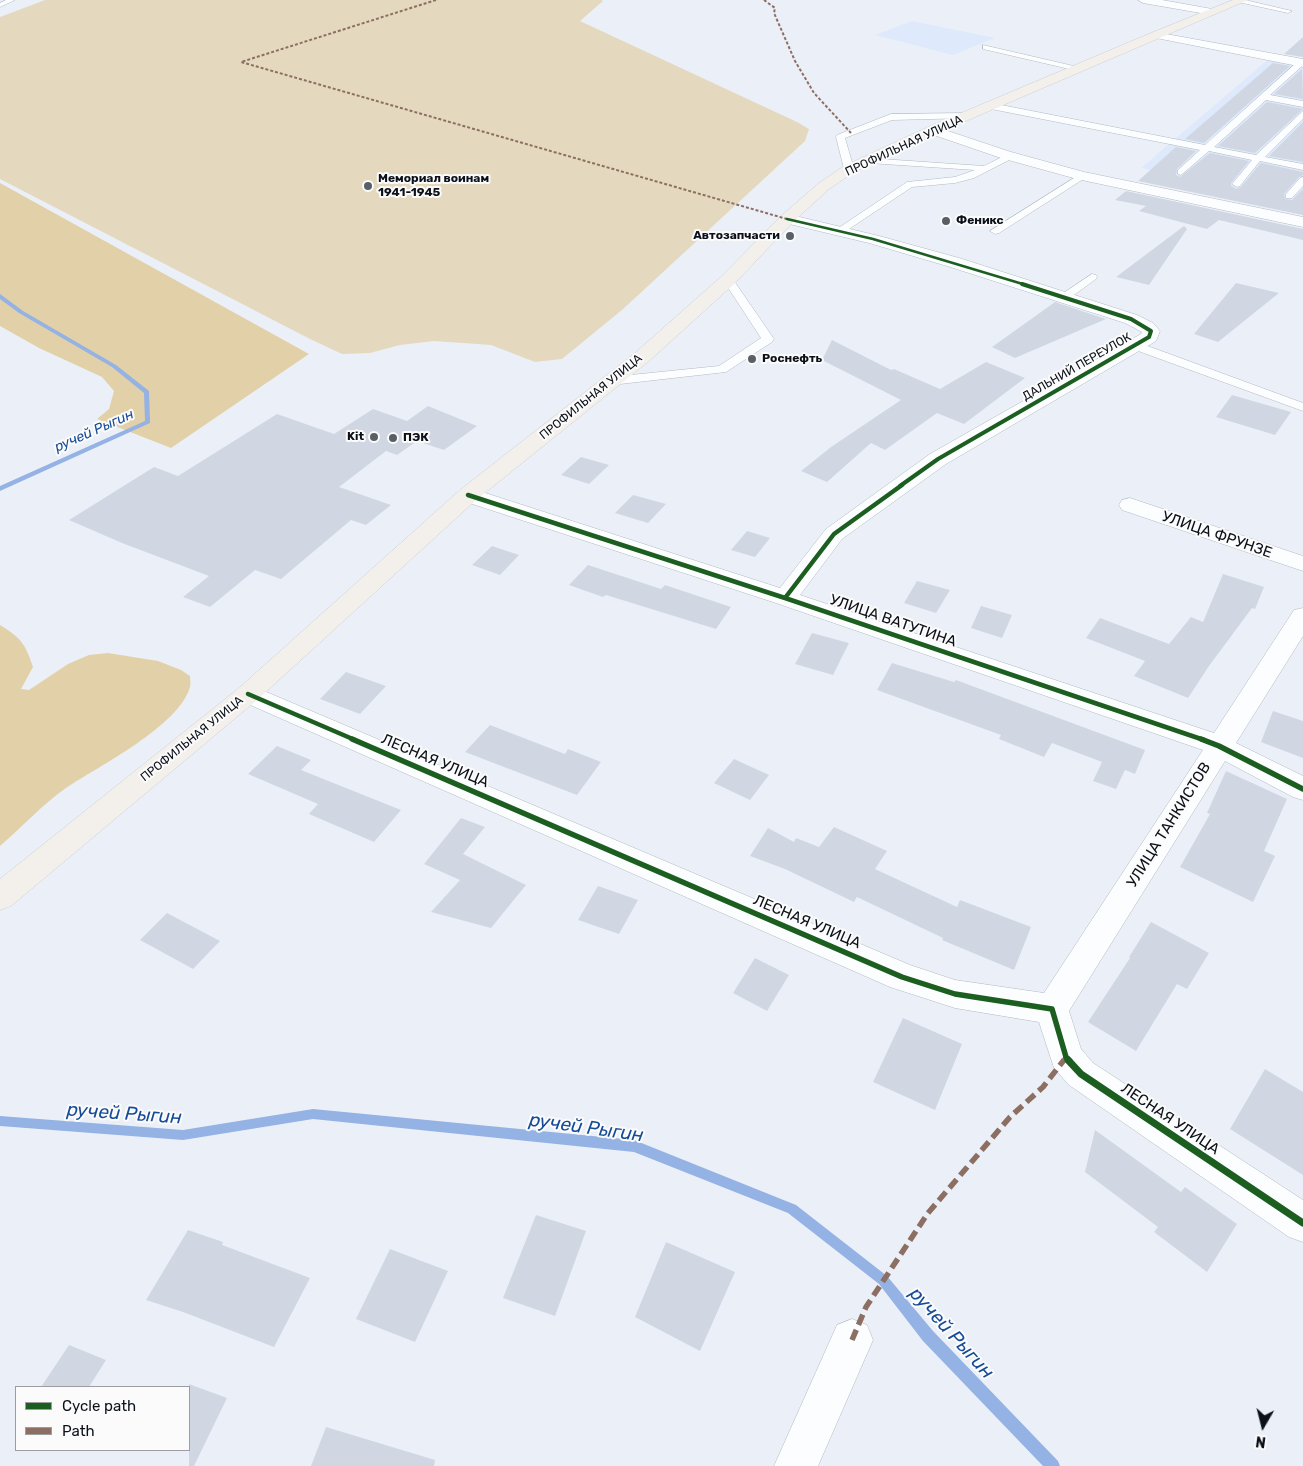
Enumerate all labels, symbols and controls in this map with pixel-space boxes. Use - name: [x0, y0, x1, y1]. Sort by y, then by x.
- street label: ПРОФИЛЬНАЯ УЛИЦА: [843, 113, 965, 179]
- place label: Мемориал воинам 1941-1945: [378, 172, 489, 200]
- marker: Мемориал воинам 1941-1945: [362, 180, 374, 192]
- place label: Феникс: [956, 214, 1004, 228]
- marker: Феникс: [940, 215, 952, 227]
- place label: Автозапчасти: [693, 229, 780, 243]
- marker: Автозапчасти: [784, 230, 796, 242]
- street label: ДАЛЬНИЙ ПЕРЕУЛОК: [1020, 330, 1134, 404]
- street label: ПРОФИЛЬНАЯ УЛИЦА: [537, 351, 645, 443]
- place label: Роснефть: [762, 352, 822, 366]
- marker: Роснефть: [746, 353, 758, 365]
- water label: ручей Рыгин: [52, 406, 136, 456]
- place label: Kit: [347, 430, 364, 444]
- marker: Kit: [368, 431, 380, 443]
- place label: ПЭК: [403, 431, 429, 445]
- marker: ПЭК: [387, 432, 399, 444]
- street label: УЛИЦА ФРУНЗЕ: [1160, 508, 1274, 562]
- street label: УЛИЦА ВАТУТИНА: [827, 591, 959, 651]
- street label: ПРОФИЛЬНАЯ УЛИЦА: [138, 693, 246, 785]
- street label: ЛЕСНАЯ УЛИЦА: [379, 730, 491, 792]
- street label: УЛИЦА ТАНКИСТОВ: [1123, 759, 1215, 891]
- street label: ЛЕСНАЯ УЛИЦА: [751, 891, 863, 953]
- street label: ЛЕСНАЯ УЛИЦА: [1117, 1079, 1223, 1159]
- water label: ручей Рыгин: [65, 1099, 183, 1129]
- water label: ручей Рыгин: [527, 1109, 645, 1147]
- water label: ручей Рыгин: [904, 1282, 998, 1384]
- legend: [15, 1386, 190, 1451]
- text: Cycle path: [62, 1397, 136, 1415]
- north arrow: [1238, 1401, 1288, 1451]
- text: Path: [62, 1422, 95, 1440]
- text: N: [1255, 1432, 1267, 1450]

